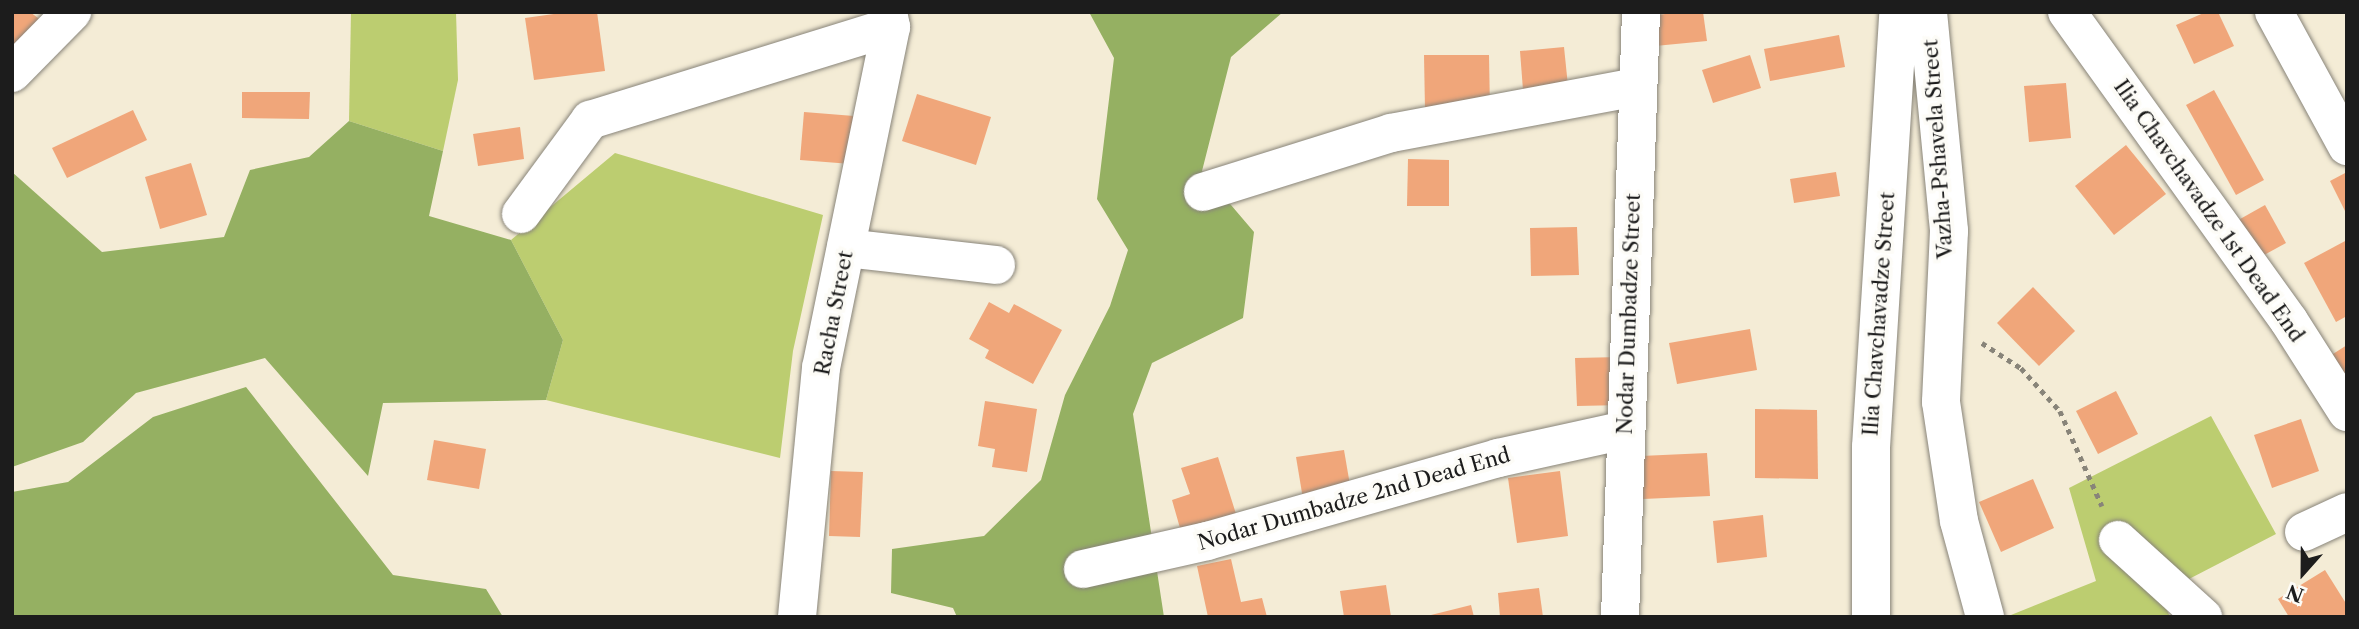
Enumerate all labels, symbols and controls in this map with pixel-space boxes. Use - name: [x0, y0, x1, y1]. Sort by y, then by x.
- street label: Vazha-Pshavela Street: [1918, 38, 1958, 260]
- street label: Ilia Chavchavadze 1st Dead End: [2108, 75, 2310, 347]
- street label: Ilia Chavchavadze Street: [1858, 191, 1900, 437]
- street label: Nodar Dumbadze Street: [1612, 193, 1646, 435]
- street label: Racha Street: [810, 248, 858, 378]
- street label: Nodar Dumbadze 2nd Dead End: [1195, 442, 1513, 556]
- north arrow: [2268, 538, 2338, 608]
- text: N: [2283, 579, 2307, 607]

